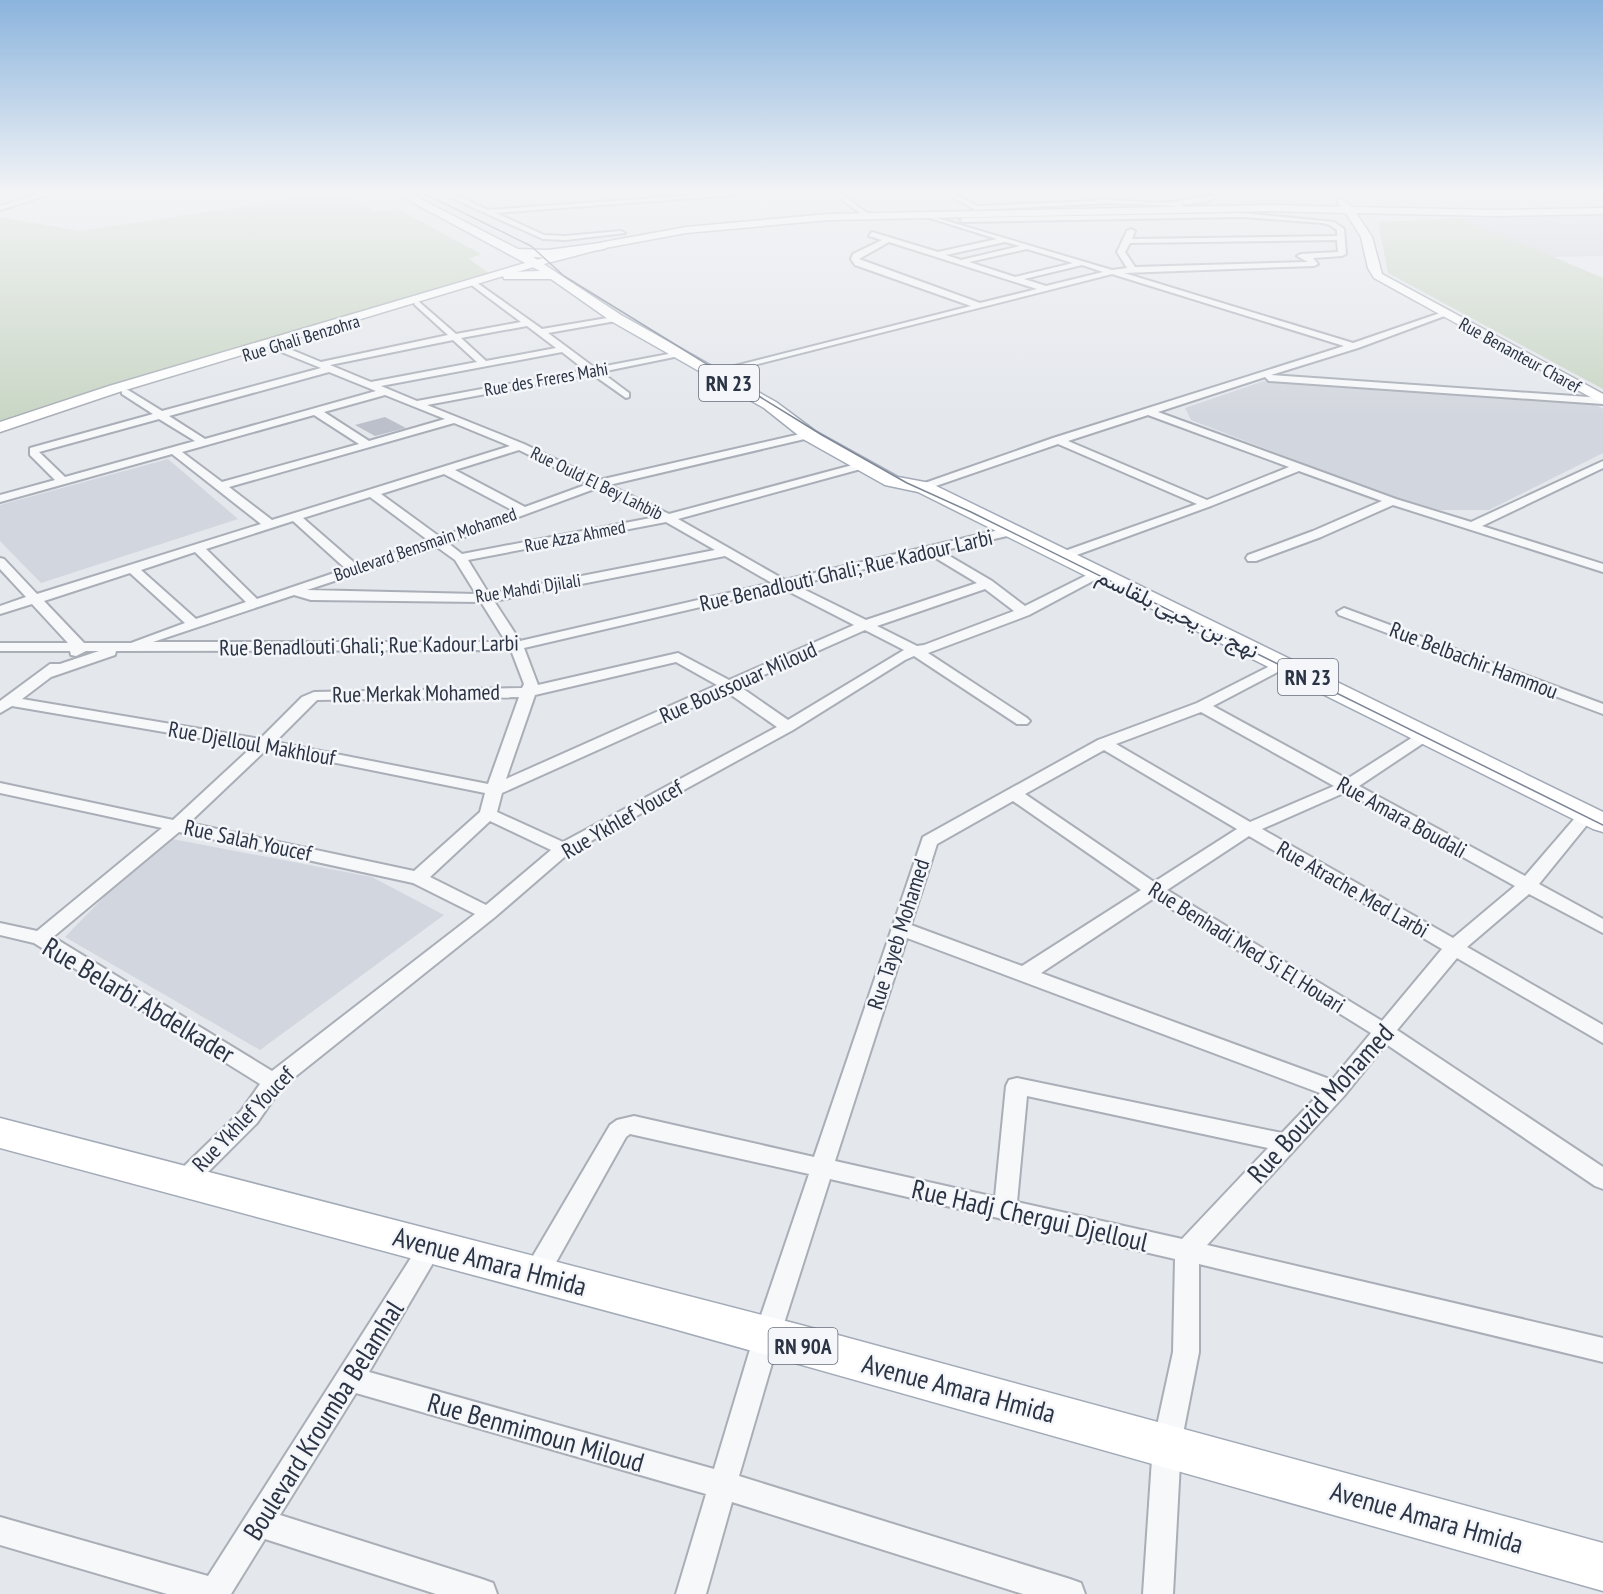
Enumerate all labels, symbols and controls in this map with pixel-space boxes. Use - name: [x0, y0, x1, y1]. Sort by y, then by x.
- street label: Rue Ghali Benzohra: [240, 309, 362, 367]
- street label: Rue Benanteur Charef: [1455, 312, 1586, 399]
- street label: Rue des Freres Mahi: [482, 357, 610, 401]
- road number: RN 23: [699, 365, 759, 401]
- street label: Rue Ould El Bey Lahbib: [527, 441, 667, 525]
- street label: Boulevard Bensmain Mohamed: [331, 502, 519, 586]
- street label: Rue Azza Ahmed: [523, 515, 627, 557]
- street label: Rue Benadlouti Ghali; Rue Kadour Larbi: [697, 523, 995, 617]
- street label: نهج بن يحيى بلقاسم: [1092, 562, 1264, 665]
- street label: Rue Mahdi Djilali: [474, 568, 582, 608]
- street label: Rue Belbachir Hammou: [1386, 615, 1562, 705]
- street label: Rue Benadlouti Ghali; Rue Kadour Larbi: [219, 628, 519, 662]
- street label: Rue Boussouar Miloud: [655, 635, 821, 729]
- road number: RN 23: [1278, 659, 1338, 695]
- street label: Rue Merkak Mohamed: [332, 678, 500, 708]
- street label: Rue Djelloul Makhlouf: [166, 715, 339, 772]
- street label: Rue Amara Boudali: [1332, 770, 1472, 864]
- street label: Rue Ykhlef Youcef: [556, 772, 689, 865]
- street label: Rue Salah Youcef: [182, 813, 316, 867]
- street label: Rue Atrache Med Larbi: [1272, 834, 1434, 944]
- street label: Rue Tayeb Mohamed: [860, 855, 936, 1013]
- street label: Rue Benhadi Med Si El Houari: [1144, 875, 1350, 1019]
- street label: Rue Belarbi Abdelkader: [37, 929, 242, 1071]
- street label: Rue Bouzid Mohamed: [1240, 1016, 1400, 1190]
- street label: Rue Ykhlef Youcef: [186, 1060, 301, 1177]
- street label: Rue Hadj Chergui Djelloul: [909, 1171, 1152, 1259]
- street label: Avenue Amara Hmida: [390, 1219, 590, 1303]
- street label: Boulevard Kroumba Belamhal: [235, 1293, 411, 1546]
- road number: RN 90A: [768, 1328, 838, 1364]
- street label: Avenue Amara Hmida: [859, 1346, 1059, 1430]
- street label: Rue Benmimoun Miloud: [424, 1385, 648, 1479]
- street label: Avenue Amara Hmida: [1327, 1473, 1527, 1561]

